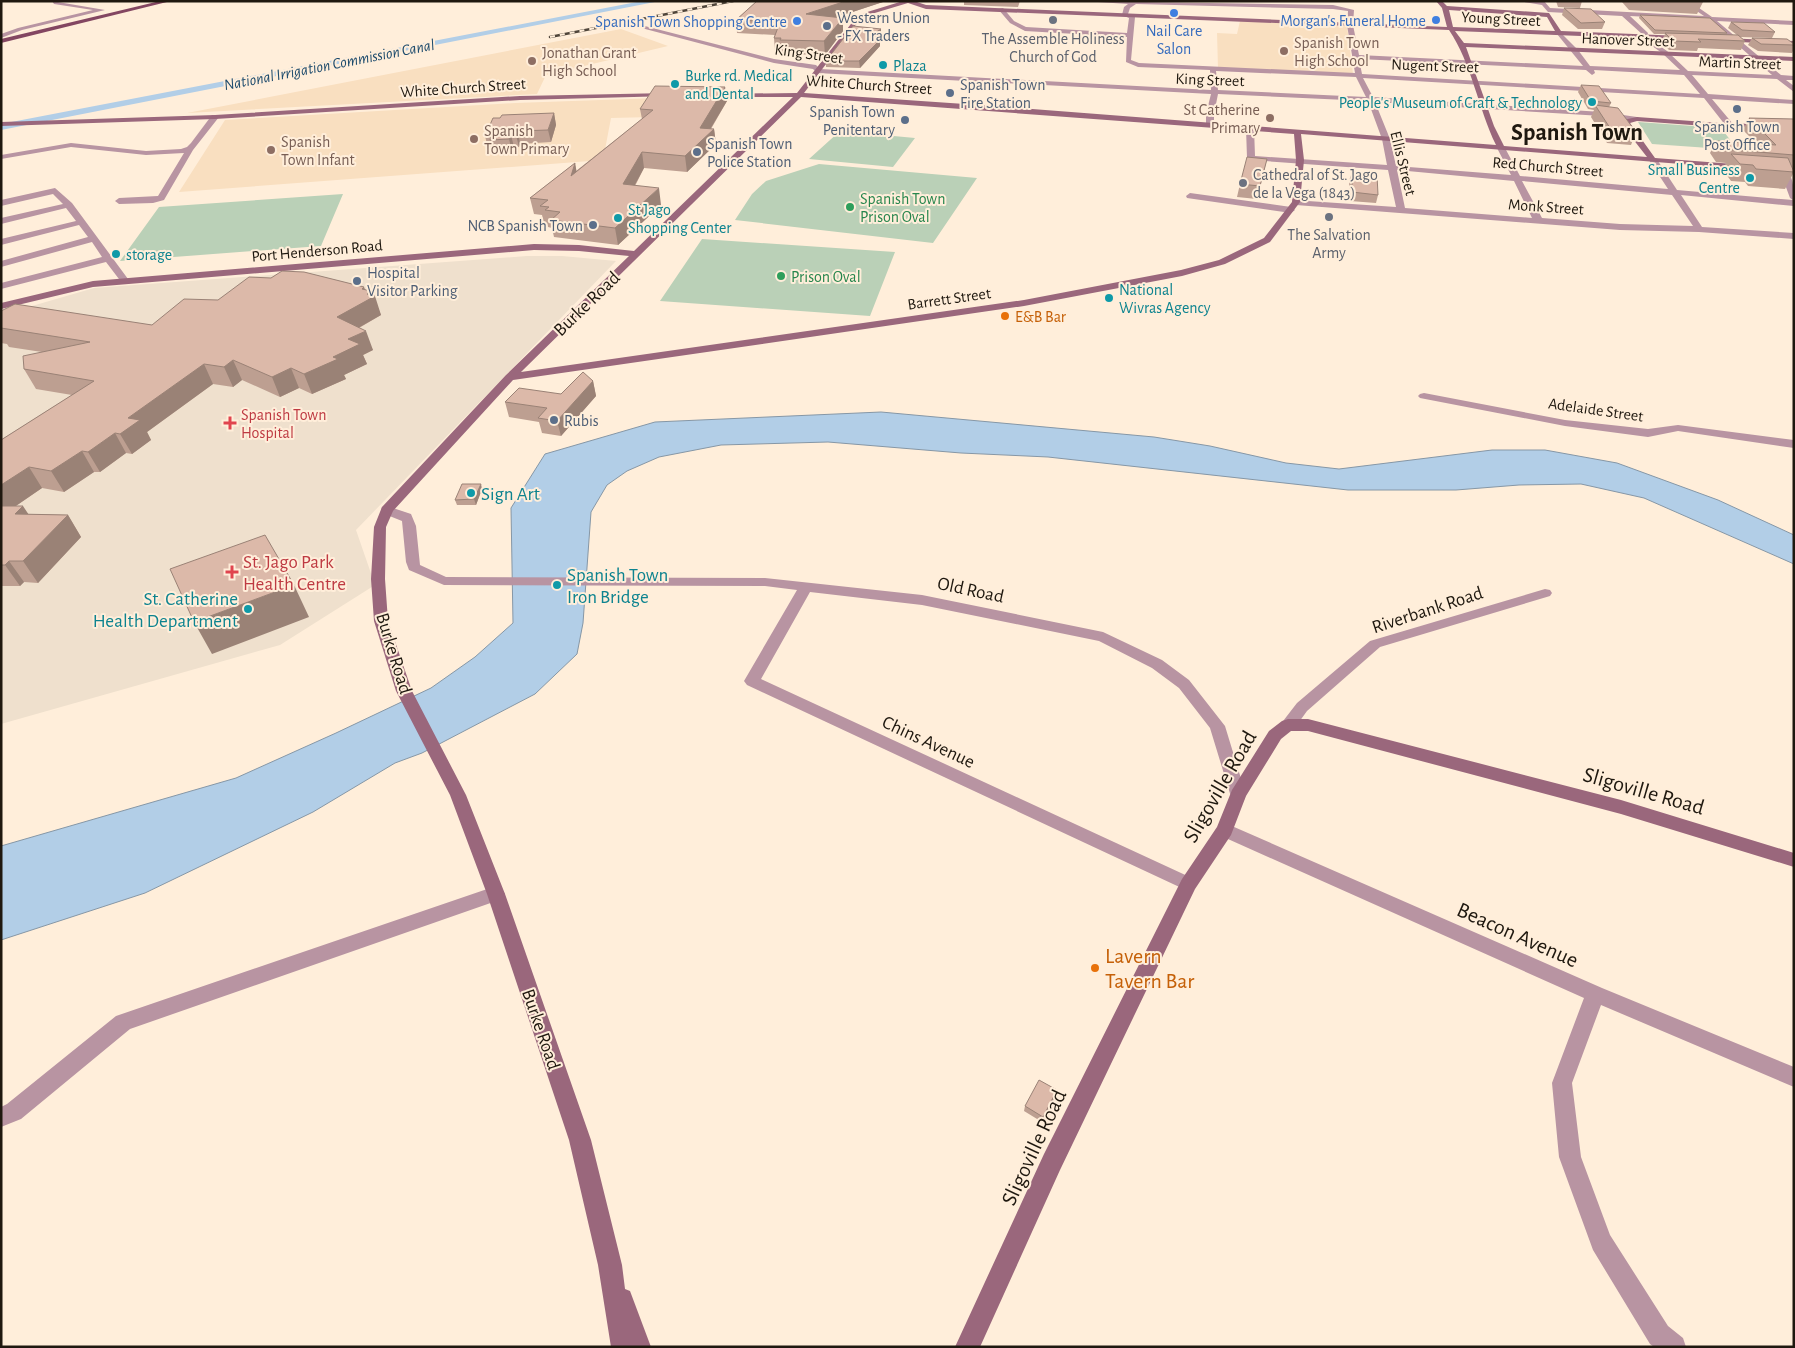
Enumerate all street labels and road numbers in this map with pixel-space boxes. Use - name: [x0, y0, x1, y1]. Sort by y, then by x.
- street label: Young Street: [1461, 9, 1541, 29]
- street label: Hanover Street: [1581, 30, 1675, 50]
- street label: King Street: [774, 41, 844, 67]
- street label: Martin Street: [1699, 54, 1781, 72]
- street label: Nugent Street: [1391, 56, 1479, 76]
- street label: King Street: [1175, 71, 1245, 89]
- street label: White Church Street: [806, 73, 932, 97]
- street label: White Church Street: [400, 76, 526, 100]
- street label: Ellis Street: [1387, 129, 1419, 197]
- street label: Red Church Street: [1492, 154, 1604, 180]
- street label: Monk Street: [1508, 196, 1584, 218]
- street label: Port Henderson Road: [251, 237, 383, 265]
- street label: Burke Road: [550, 268, 624, 340]
- street label: Barrett Street: [906, 285, 992, 313]
- street label: Adelaide Street: [1547, 395, 1644, 425]
- street label: Old Road: [936, 574, 1006, 607]
- street label: Riverbank Road: [1370, 583, 1485, 637]
- street label: Burke Road: [372, 611, 415, 696]
- street label: Chins Avenue: [879, 713, 978, 772]
- street label: Sligoville Road: [1179, 727, 1261, 846]
- street label: Sligoville Road: [1581, 763, 1707, 819]
- street label: Beacon Avenue: [1454, 898, 1581, 971]
- street label: Burke Road: [518, 987, 563, 1072]
- street label: Sligoville Road: [997, 1086, 1070, 1209]

